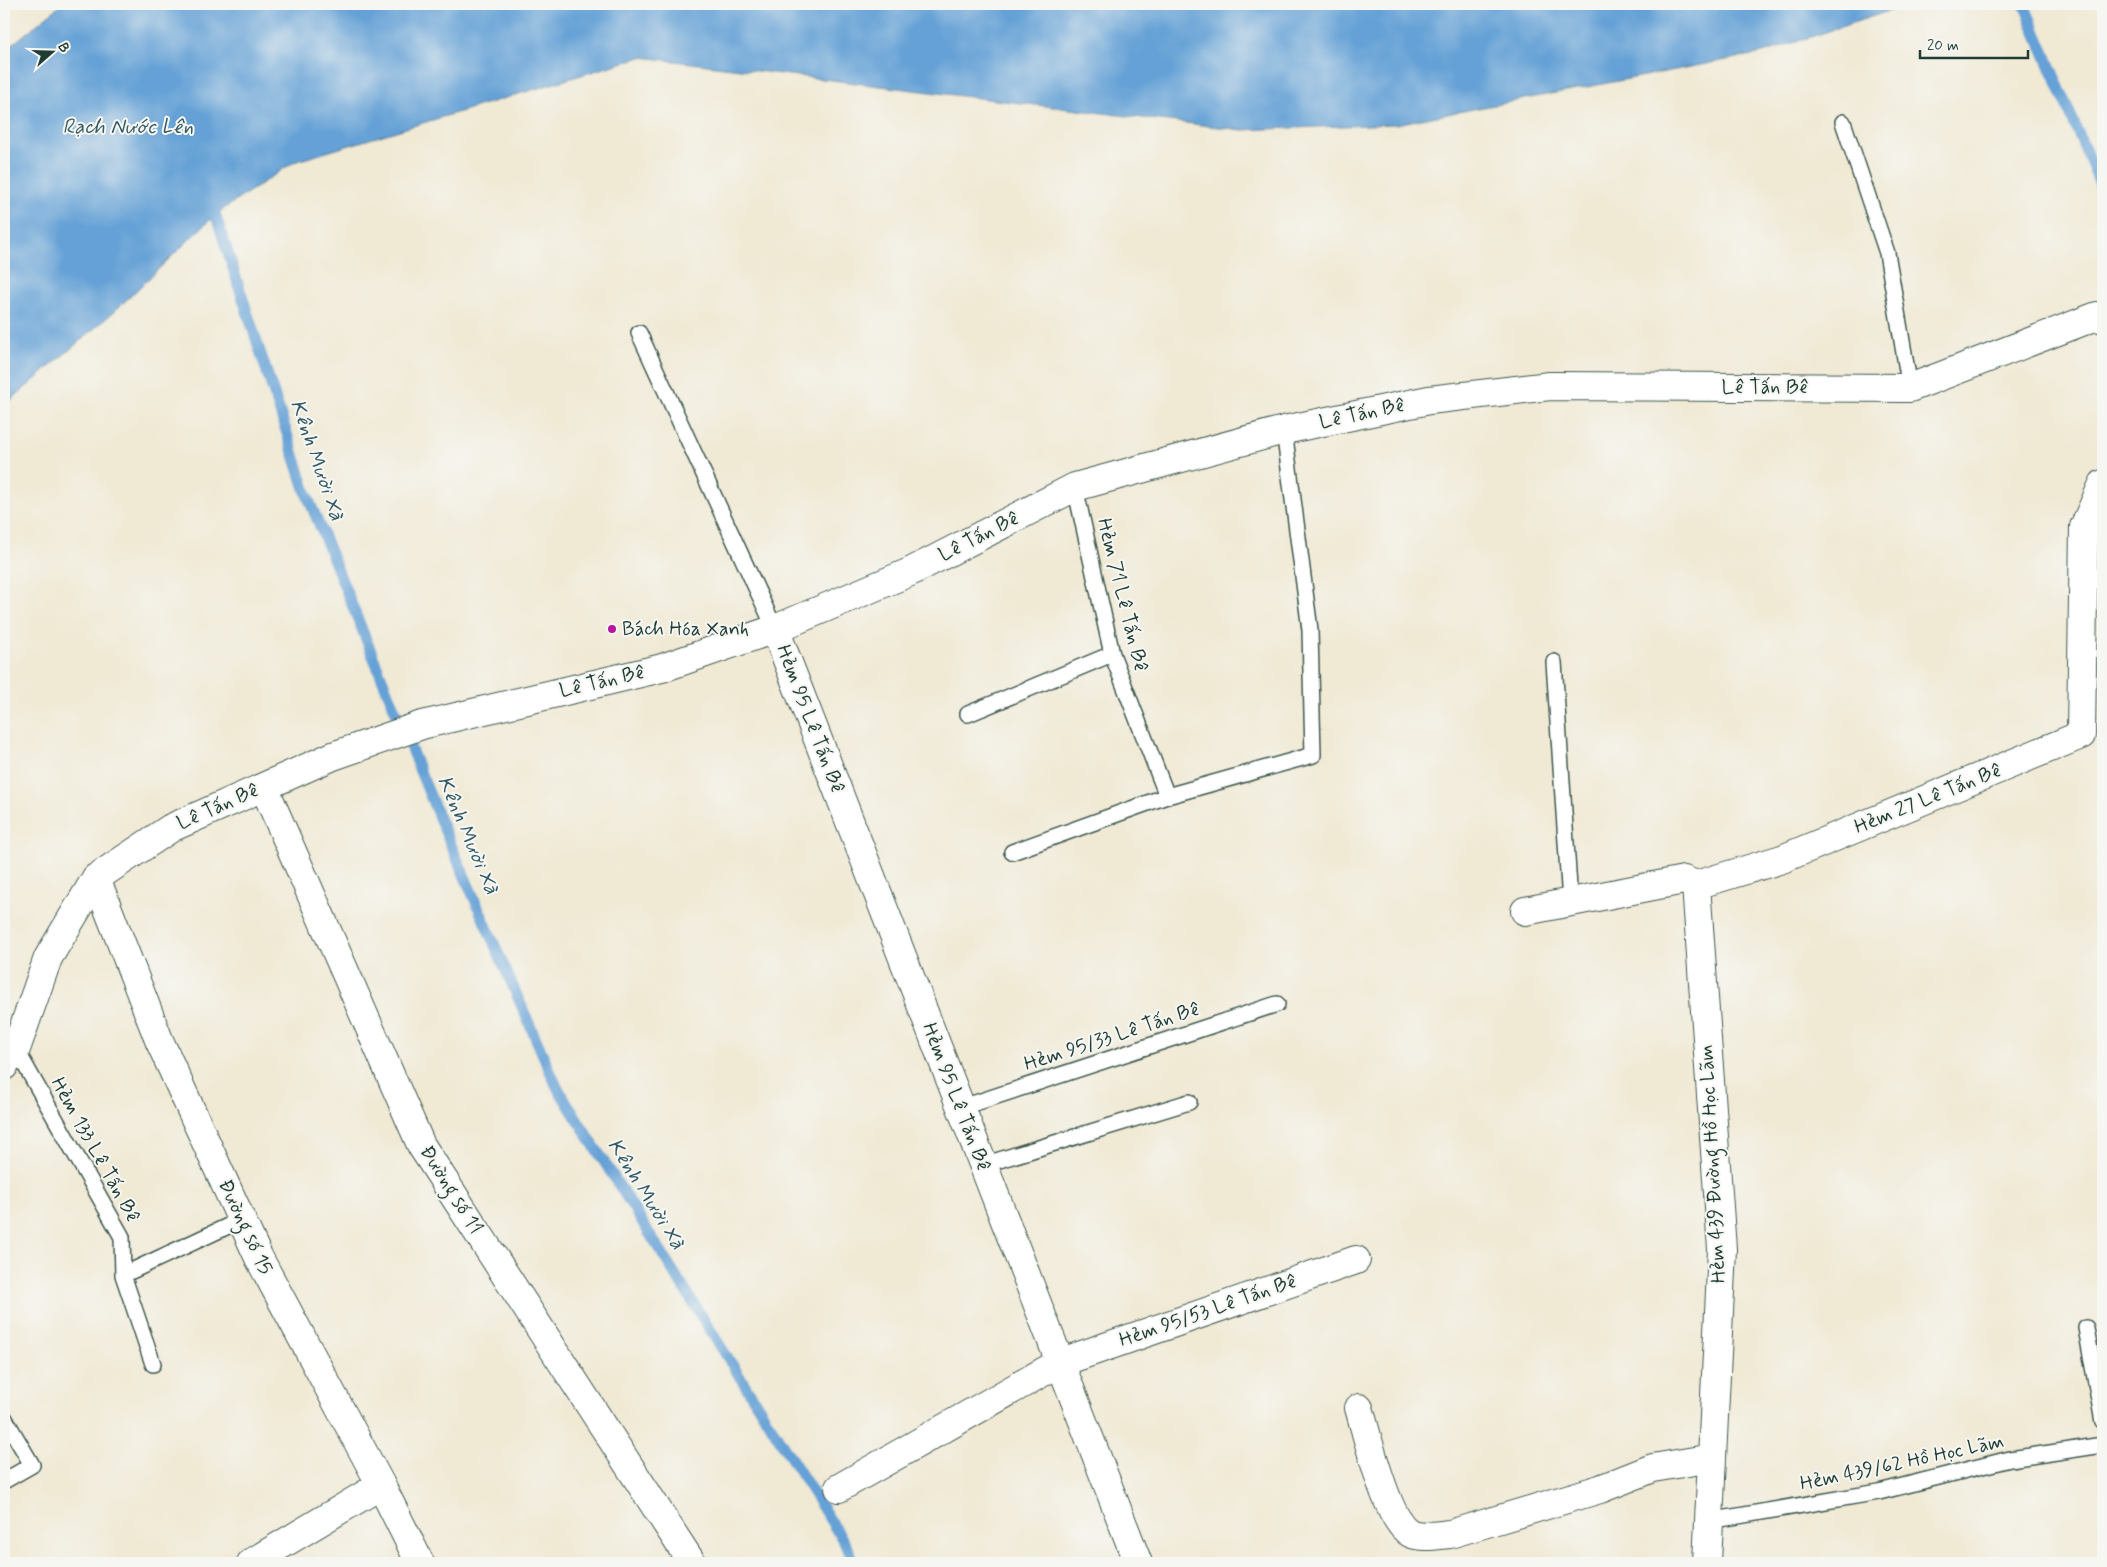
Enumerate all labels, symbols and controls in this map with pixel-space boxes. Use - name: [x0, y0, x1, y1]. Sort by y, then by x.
- north arrow: [28, 28, 78, 78]
- scale bar: [1920, 28, 2027, 60]
- text: 20 m: [1927, 36, 1959, 56]
- text: B: [53, 41, 73, 55]
- water label: Rạch Nước Lên: [63, 113, 193, 141]
- street label: Lê Tấn Bê: [1722, 374, 1808, 401]
- street label: Lê Tấn Bê: [1317, 392, 1407, 436]
- water label: Kênh Mười Xà: [283, 396, 351, 524]
- street label: Lê Tấn Bê: [934, 505, 1024, 569]
- street label: Hẻm 71 Lê Tấn Bê: [1090, 515, 1154, 675]
- place label: Bách Hóa Xanh: [622, 616, 749, 643]
- marker: Bách Hóa Xanh: [606, 623, 618, 635]
- street label: Hẻm 95 Lê Tấn Bê: [769, 641, 851, 797]
- street label: Lê Tấn Bê: [557, 659, 647, 705]
- street label: Hẻm 27 Lê Tấn Bê: [1850, 757, 2006, 841]
- water label: Kênh Mười Xà: [430, 772, 506, 899]
- street label: Lê Tấn Bê: [173, 777, 263, 837]
- street label: Hẻm 95/33 Lê Tấn Bê: [1021, 996, 1203, 1078]
- street label: Hẻm 95 Lê Tấn Bê: [915, 1019, 997, 1175]
- street label: Hẻm 439 Đường Hồ Học Lãm: [1693, 1044, 1735, 1284]
- street label: Hẻm 133 Lê Tấn Bê: [44, 1073, 146, 1227]
- water label: Kênh Mười Xà: [601, 1133, 691, 1255]
- street label: Đường số 11: [411, 1140, 489, 1241]
- street label: Đường số 15: [209, 1175, 279, 1280]
- street label: Hẻm 95/53 Lê Tấn Bê: [1116, 1268, 1300, 1354]
- street label: Hẻm 439/62 Hồ Học Lãm: [1797, 1428, 2007, 1498]

